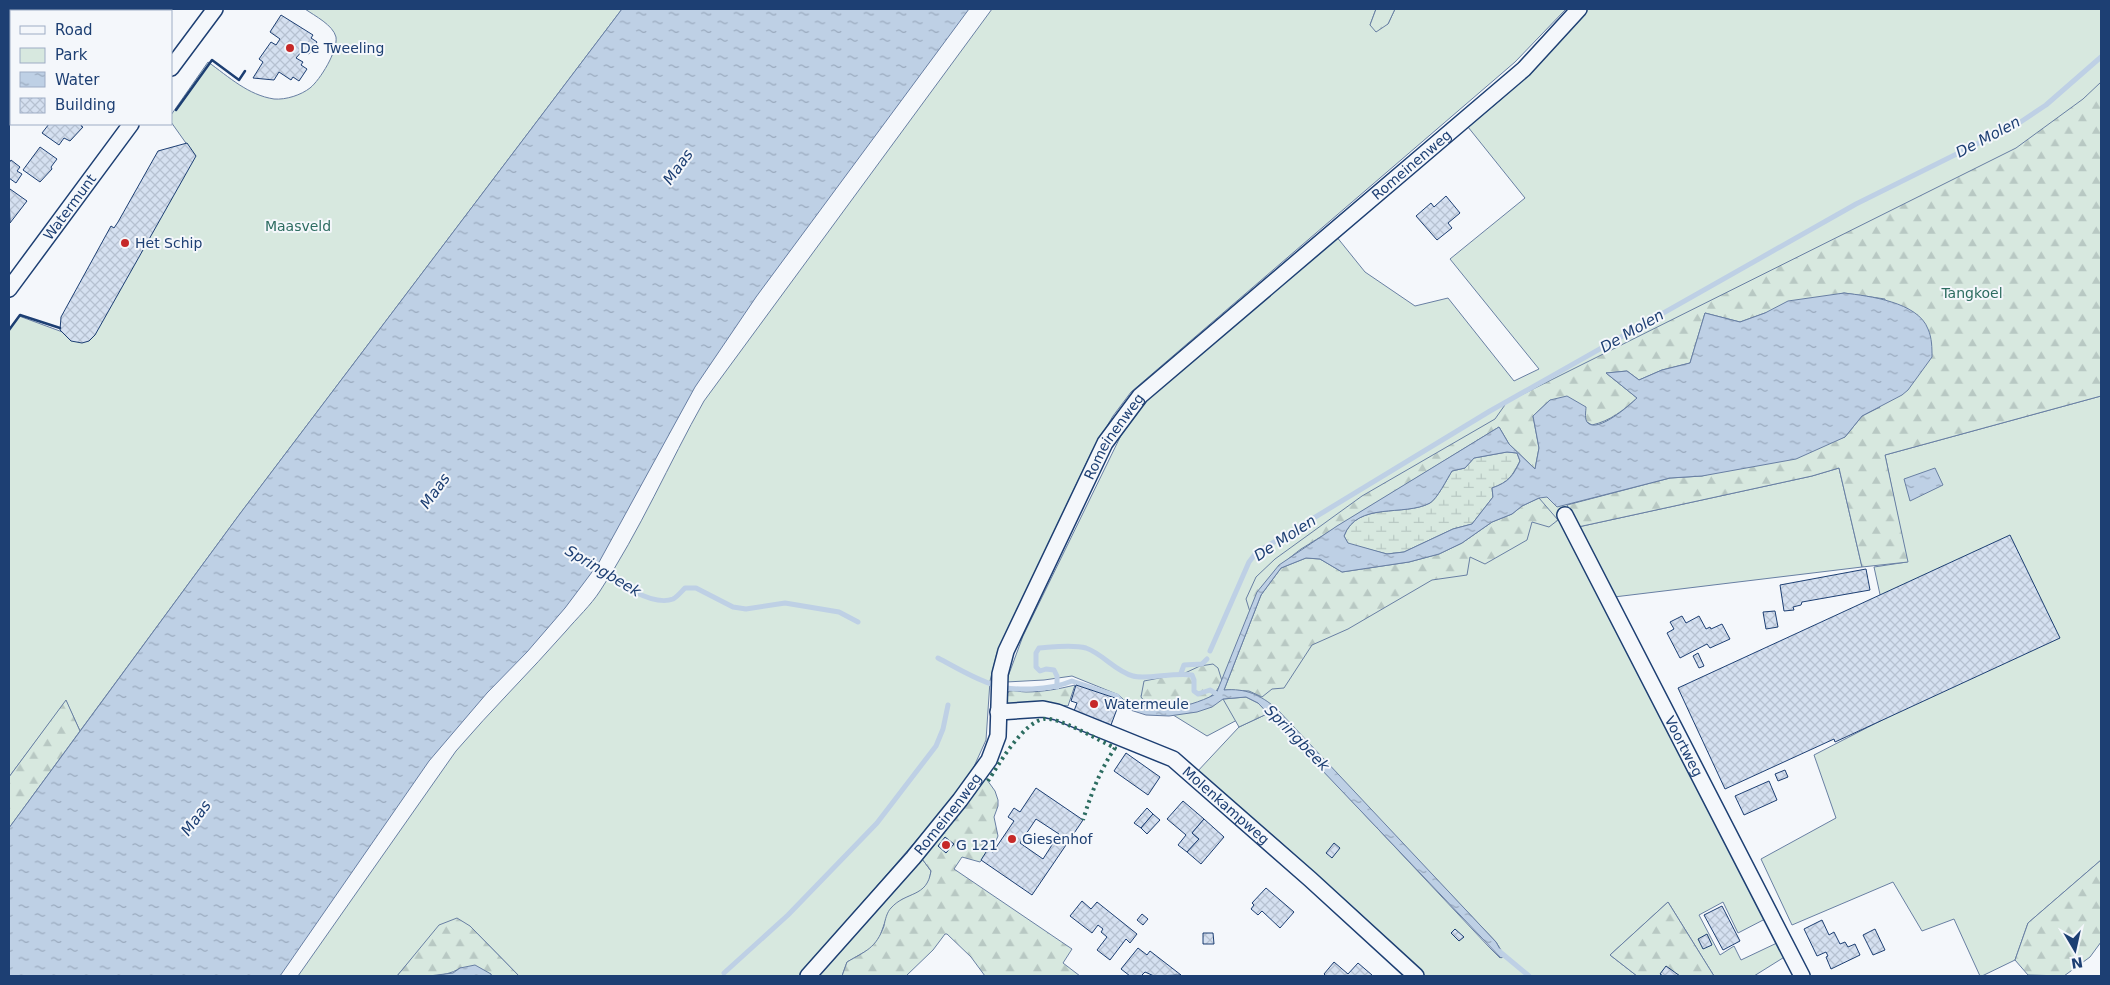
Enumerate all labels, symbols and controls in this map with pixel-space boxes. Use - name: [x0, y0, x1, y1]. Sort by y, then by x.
- legend: [10, 10, 172, 125]
- text: Road: [55, 21, 93, 39]
- place label: De Tweeling: [300, 40, 384, 56]
- marker: De Tweeling: [284, 42, 296, 54]
- text: Park: [55, 46, 88, 64]
- text: Water: [55, 71, 100, 89]
- text: Building: [55, 96, 116, 114]
- water label: De Molen: [1953, 112, 2023, 162]
- street label: Romeinenweg: [1369, 127, 1454, 203]
- water label: Maas: [659, 146, 697, 188]
- street label: Watermunt: [40, 170, 100, 243]
- park label: Maasveld: [265, 218, 331, 234]
- place label: Het Schip: [135, 235, 202, 251]
- marker: Het Schip: [119, 237, 131, 249]
- park label: Tangkoel: [1940, 285, 2003, 301]
- water label: De Molen: [1597, 306, 1667, 356]
- street label: Romeinenweg: [1081, 390, 1147, 482]
- water label: Maas: [416, 470, 454, 512]
- water label: De Molen: [1251, 511, 1319, 565]
- water label: Springbeek: [562, 541, 645, 601]
- place label: Watermeule: [1104, 696, 1189, 712]
- marker: Watermeule: [1088, 698, 1100, 710]
- water label: Springbeek: [1261, 701, 1334, 776]
- street label: Voortweg: [1662, 713, 1706, 779]
- street label: Molenkampweg: [1179, 763, 1273, 848]
- street label: Romeinenweg: [911, 770, 985, 858]
- water label: Maas: [177, 797, 215, 839]
- place label: Giesenhof: [1022, 831, 1094, 847]
- marker: Giesenhof: [1006, 833, 1018, 845]
- place label: G 121: [956, 837, 998, 853]
- marker: G 121: [940, 839, 952, 851]
- north arrow: [2050, 925, 2100, 975]
- text: N: [2070, 954, 2084, 972]

